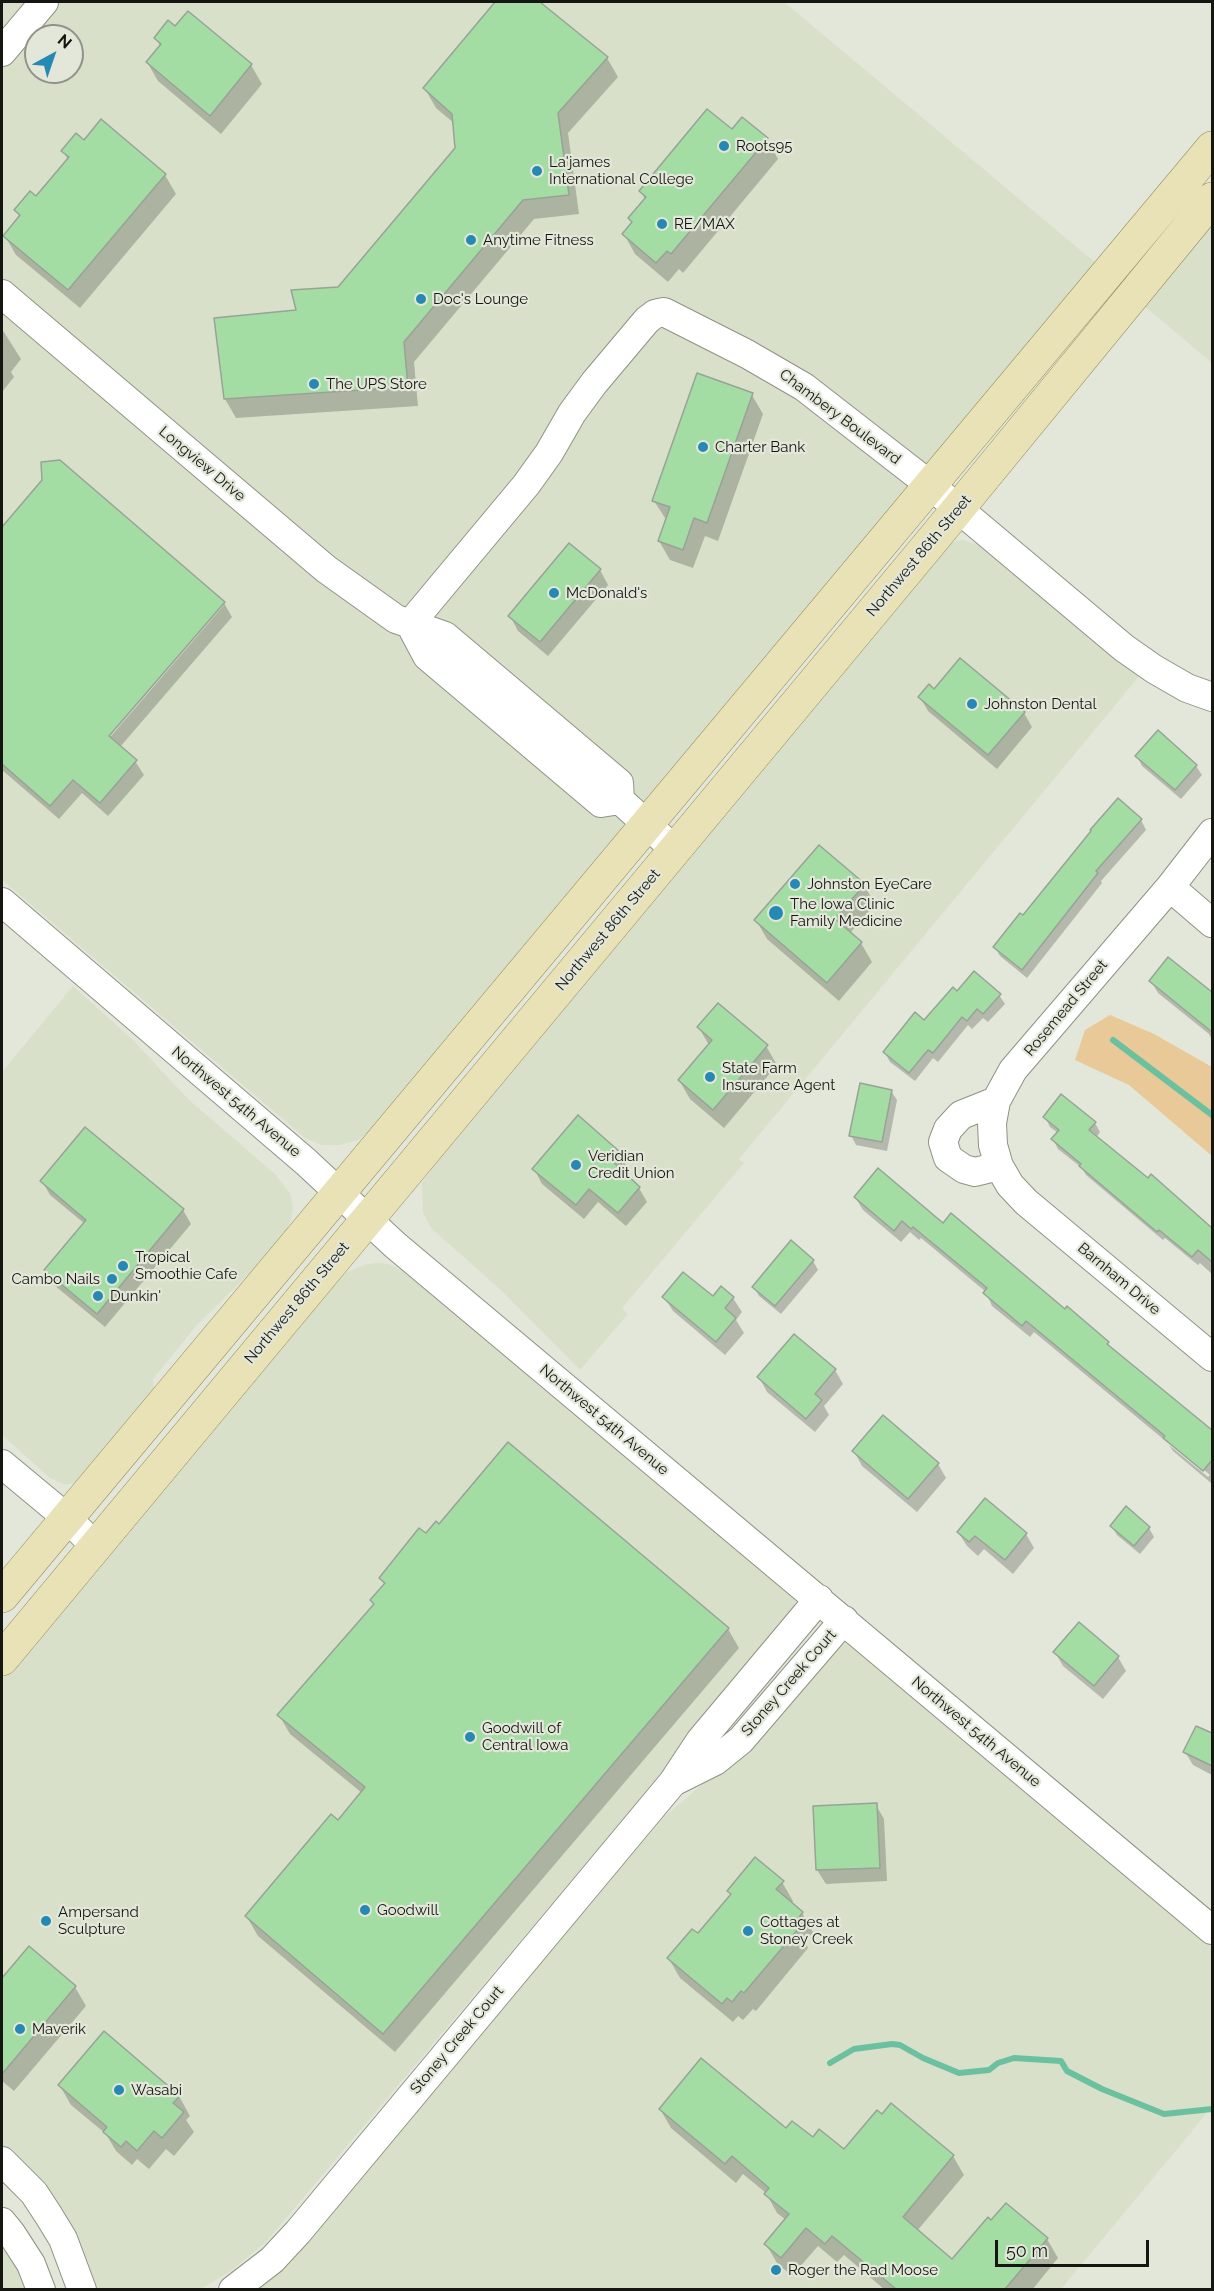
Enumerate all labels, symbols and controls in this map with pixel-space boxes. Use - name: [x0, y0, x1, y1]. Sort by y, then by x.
- north arrow: [24, 24, 84, 84]
- text: N: [54, 30, 75, 53]
- place label: Roots95: [736, 137, 793, 155]
- marker: Roots95: [717, 139, 731, 153]
- place label: La'james International College: [549, 153, 694, 188]
- marker: La'james International College: [530, 164, 544, 178]
- place label: RE/MAX: [674, 215, 735, 233]
- marker: RE/MAX: [655, 217, 669, 231]
- place label: Anytime Fitness: [483, 231, 594, 249]
- marker: Anytime Fitness: [464, 233, 478, 247]
- place label: Doc's Lounge: [433, 290, 528, 308]
- marker: Doc's Lounge: [414, 292, 428, 306]
- street label: Chambery Boulevard: [776, 366, 904, 468]
- place label: The UPS Store: [326, 375, 427, 393]
- marker: The UPS Store: [307, 377, 321, 391]
- street label: Longview Drive: [155, 423, 249, 505]
- place label: Charter Bank: [715, 438, 805, 456]
- marker: Charter Bank: [696, 440, 710, 454]
- street label: Northwest 86th Street: [863, 492, 975, 620]
- place label: McDonald's: [566, 584, 647, 602]
- marker: McDonald's: [547, 586, 561, 600]
- place label: Johnston Dental: [984, 695, 1097, 713]
- marker: Johnston Dental: [965, 697, 979, 711]
- street label: Northwest 86th Street: [552, 866, 664, 994]
- place label: Johnston EyeCare: [807, 875, 932, 893]
- marker: Johnston EyeCare: [788, 877, 802, 891]
- place label: The Iowa Clinic Family Medicine: [790, 895, 902, 930]
- marker: The Iowa Clinic Family Medicine: [767, 904, 785, 922]
- street label: Rosemead Street: [1021, 956, 1111, 1060]
- street label: Northwest 54th Avenue: [168, 1043, 304, 1161]
- place label: State Farm Insurance Agent: [722, 1059, 835, 1094]
- marker: State Farm Insurance Agent: [703, 1070, 717, 1084]
- place label: Veridian Credit Union: [588, 1147, 674, 1182]
- marker: Veridian Credit Union: [569, 1158, 583, 1172]
- street label: Northwest 86th Street: [241, 1239, 353, 1367]
- street label: Barnham Drive: [1074, 1239, 1164, 1319]
- place label: Tropical Smoothie Cafe: [135, 1248, 237, 1283]
- marker: Tropical Smoothie Cafe: [116, 1259, 130, 1273]
- place label: Cambo Nails: [11, 1270, 100, 1288]
- marker: Cambo Nails: [105, 1272, 119, 1286]
- place label: Dunkin': [110, 1287, 161, 1305]
- marker: Dunkin': [91, 1289, 105, 1303]
- street label: Northwest 54th Avenue: [536, 1361, 672, 1479]
- street label: Stoney Creek Court: [738, 1626, 840, 1740]
- street label: Northwest 54th Avenue: [908, 1673, 1044, 1791]
- place label: Goodwill of Central Iowa: [482, 1719, 569, 1754]
- marker: Goodwill of Central Iowa: [463, 1730, 477, 1744]
- place label: Goodwill: [377, 1901, 439, 1919]
- place label: Ampersand Sculpture: [58, 1903, 139, 1938]
- marker: Goodwill: [358, 1903, 372, 1917]
- place label: Cottages at Stoney Creek: [760, 1913, 853, 1948]
- marker: Ampersand Sculpture: [39, 1914, 53, 1928]
- marker: Cottages at Stoney Creek: [741, 1924, 755, 1938]
- street label: Stoney Creek Court: [407, 1982, 507, 2098]
- place label: Maverik: [32, 2020, 86, 2038]
- marker: Maverik: [13, 2022, 27, 2036]
- place label: Wasabi: [131, 2081, 182, 2099]
- marker: Wasabi: [112, 2083, 126, 2097]
- scale bar: [998, 2228, 1152, 2266]
- text: 50 m: [1006, 2240, 1048, 2261]
- place label: Roger the Rad Moose: [788, 2261, 938, 2279]
- marker: Roger the Rad Moose: [769, 2263, 783, 2277]

